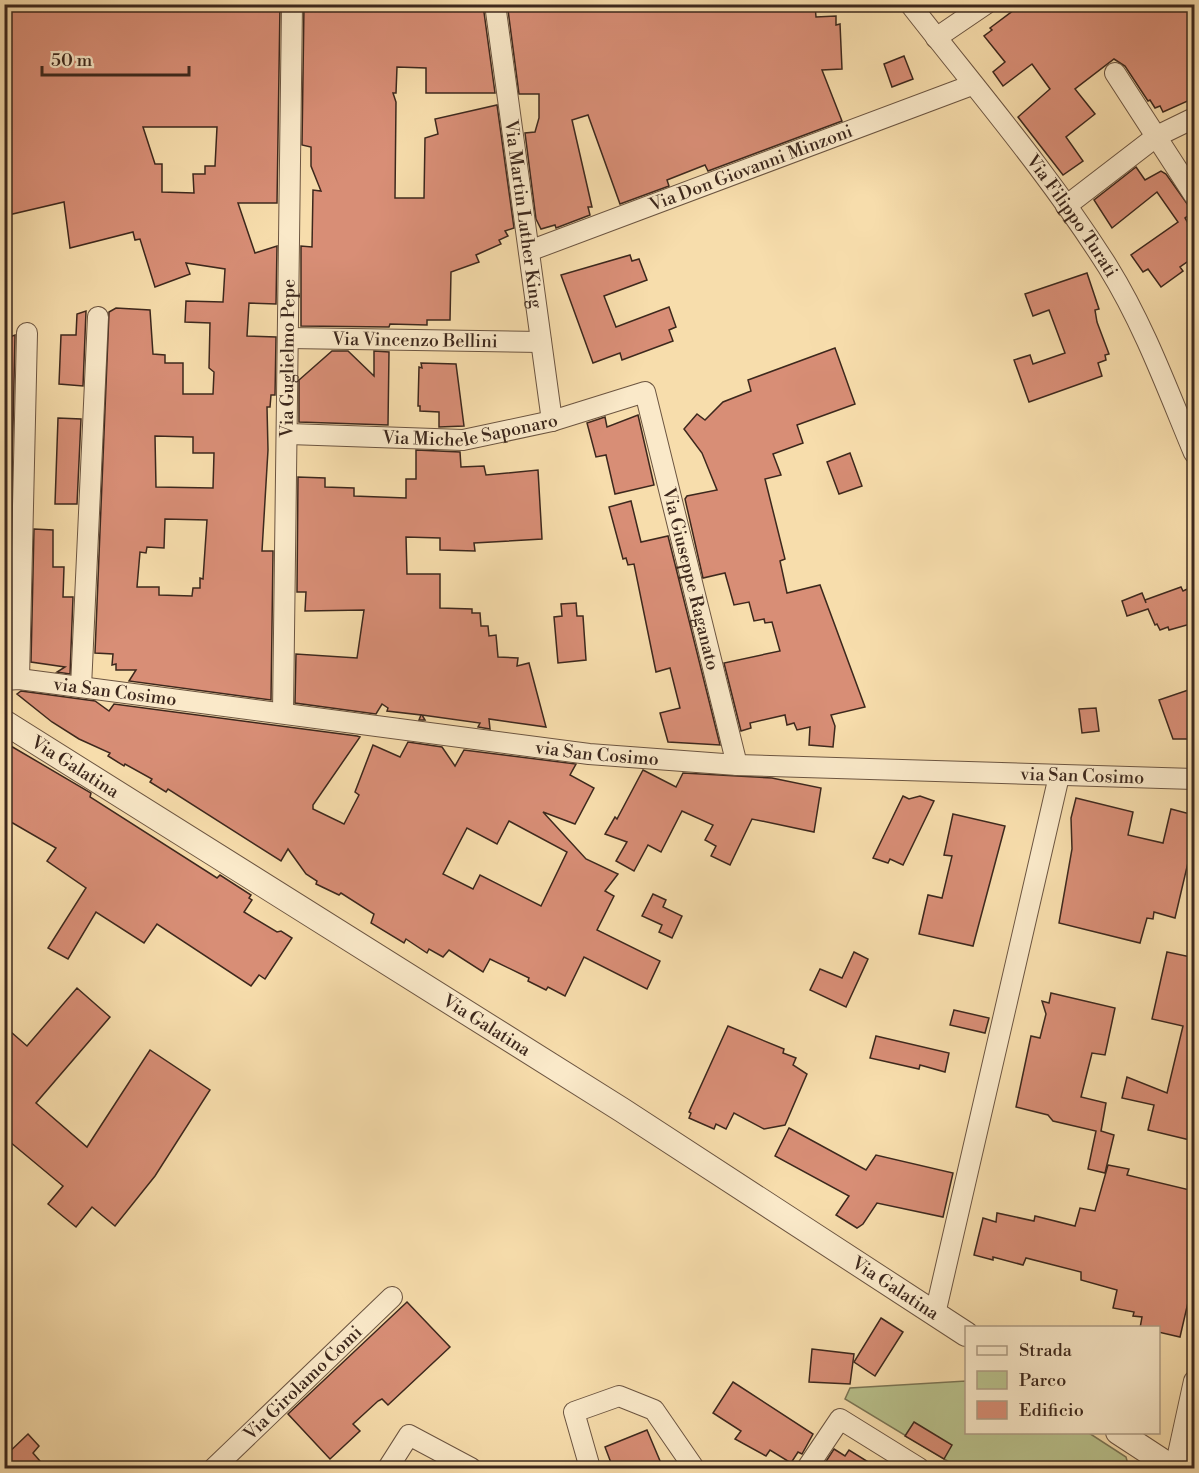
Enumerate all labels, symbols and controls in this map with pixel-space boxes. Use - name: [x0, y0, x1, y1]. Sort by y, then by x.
- scale bar: [42, 39, 189, 77]
- text: 50 m: [51, 49, 93, 72]
- street label: Via Martin Luther King: [499, 117, 548, 310]
- street label: Via Don Giovanni Minzoni: [645, 119, 856, 217]
- street label: Via Filippo Turati: [1021, 149, 1123, 282]
- street label: Via Guglielmo Pepe: [275, 279, 300, 438]
- street label: Via Vincenzo Bellini: [331, 327, 498, 353]
- street label: Via Michele Saponaro: [381, 408, 561, 452]
- street label: Via Giuseppe Raganato: [657, 484, 725, 673]
- street label: via San Cosimo: [51, 672, 178, 711]
- street label: Via Galatina: [26, 730, 124, 803]
- street label: via San Cosimo: [533, 735, 660, 771]
- street label: via San Cosimo: [1019, 762, 1145, 789]
- street label: Via Galatina: [438, 988, 536, 1062]
- street label: Via Galatina: [847, 1251, 944, 1325]
- street label: Via Girolamo Comi: [238, 1320, 367, 1446]
- legend: [965, 1326, 1160, 1434]
- text: Strada: [1019, 1339, 1073, 1362]
- text: Parco: [1019, 1369, 1066, 1392]
- text: Edificio: [1019, 1399, 1084, 1422]

